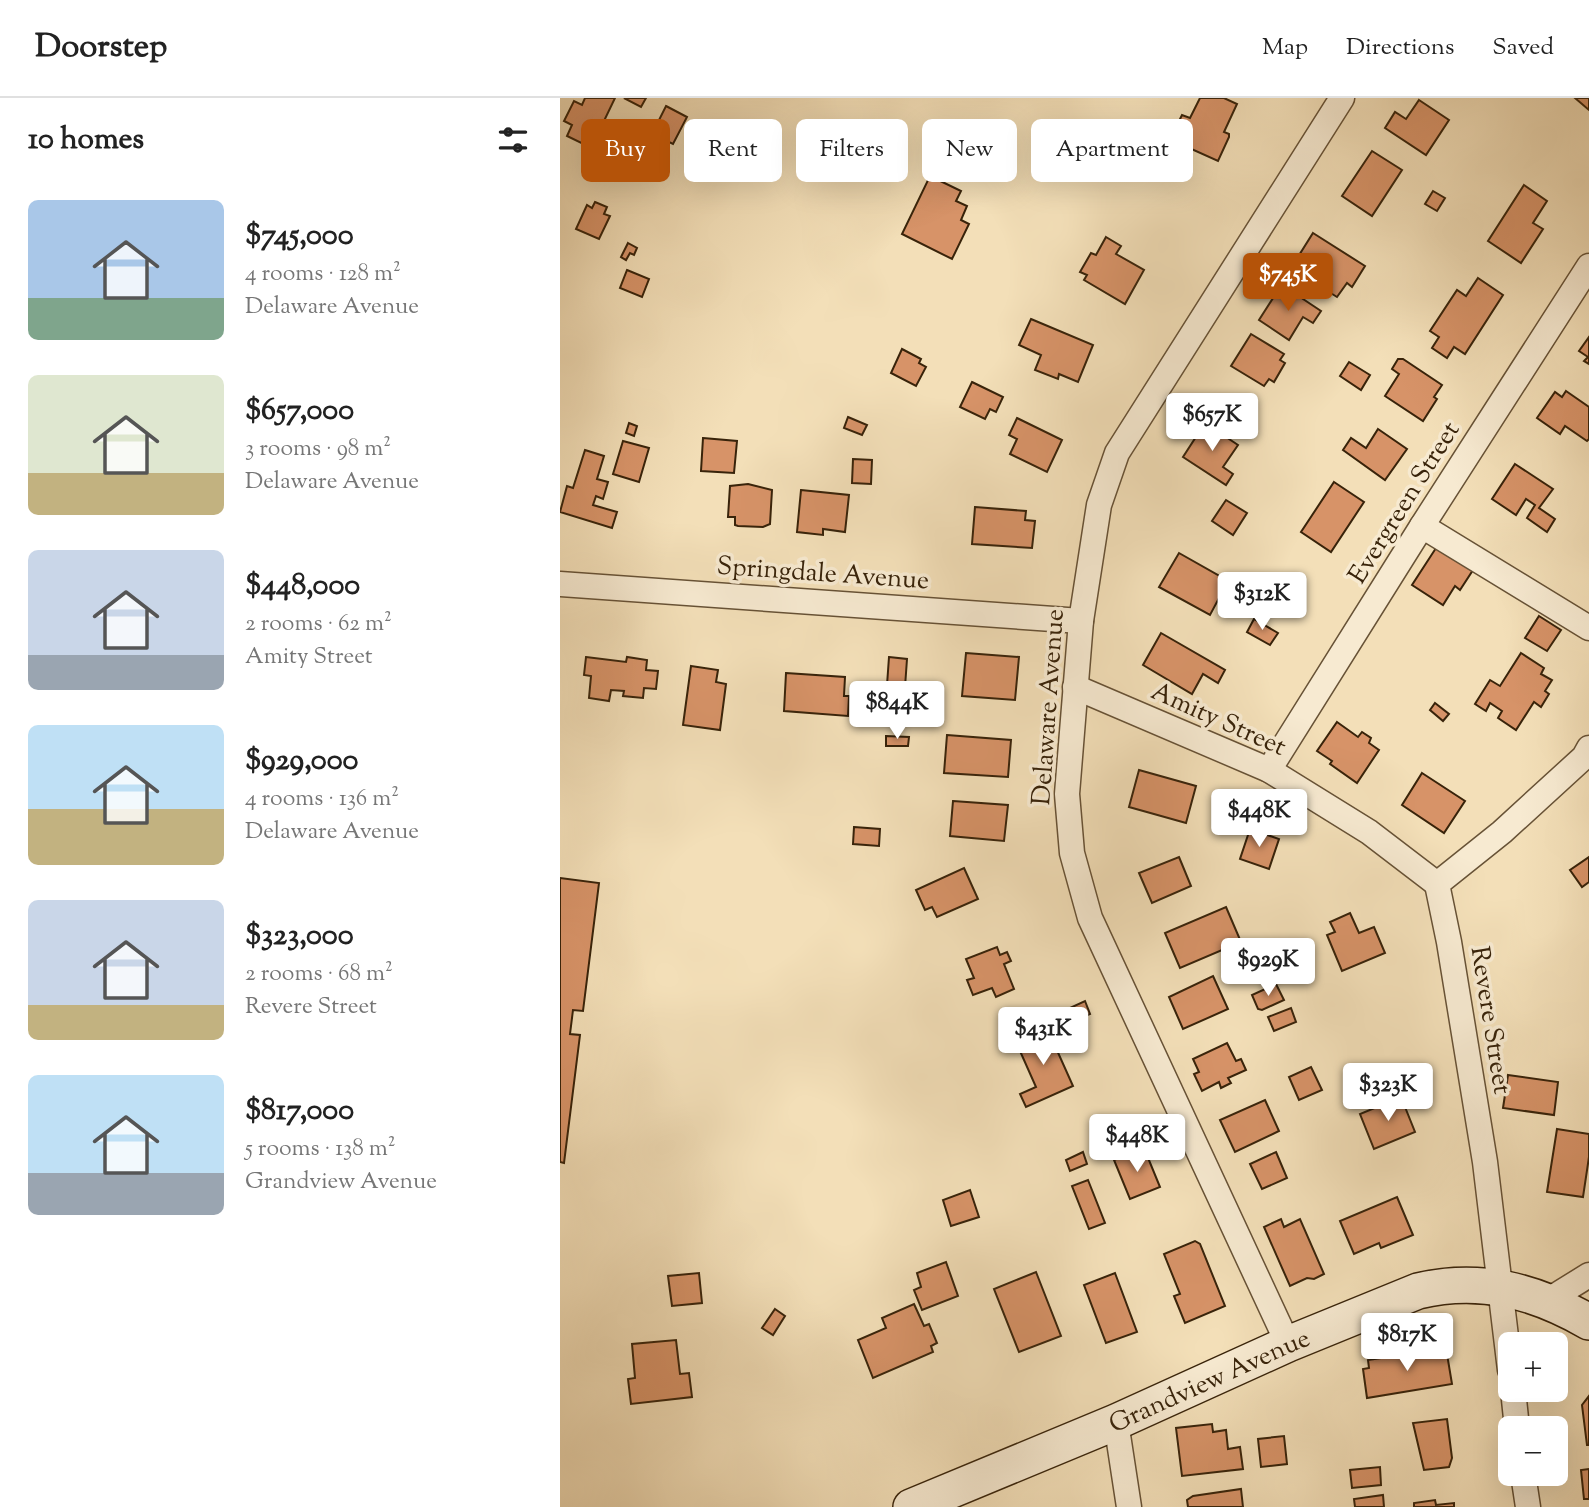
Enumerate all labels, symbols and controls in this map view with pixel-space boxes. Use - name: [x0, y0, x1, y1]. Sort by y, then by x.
- text: Doorstep: [35, 24, 167, 72]
- text: Map: [1262, 31, 1308, 65]
- text: Directions: [1346, 31, 1454, 65]
- text: Saved: [1492, 31, 1554, 65]
- text: 10 homes: [28, 119, 144, 162]
- chip: Buy: [581, 119, 670, 182]
- chip: Rent: [684, 119, 782, 182]
- chip: Filters: [796, 119, 908, 182]
- chip: New: [922, 119, 1017, 182]
- chip: Apartment: [1031, 119, 1193, 182]
- icon: filters: [494, 121, 532, 159]
- text: $745,000: [245, 215, 354, 258]
- icon: home: [84, 228, 168, 312]
- pin: $745K: [1239, 254, 1337, 313]
- text: 4 rooms · 128 m²: [245, 258, 401, 291]
- text: $745K: [1259, 259, 1317, 292]
- text: Delaware Avenue: [245, 291, 419, 324]
- text: $657,000: [245, 390, 354, 433]
- pin: $657K: [1163, 394, 1261, 453]
- text: $657K: [1182, 399, 1242, 432]
- icon: home: [84, 403, 168, 487]
- street label: Evergreen Street: [1340, 415, 1470, 592]
- text: 3 rooms · 98 m²: [245, 433, 391, 466]
- text: Delaware Avenue: [245, 466, 419, 499]
- street label: Springdale Avenue: [715, 549, 930, 600]
- text: $448,000: [245, 565, 360, 608]
- pin: $312K: [1213, 573, 1311, 632]
- icon: home: [84, 578, 168, 662]
- text: $312K: [1234, 578, 1290, 611]
- text: 2 rooms · 62 m²: [245, 608, 392, 641]
- street label: Delaware Avenue: [1024, 608, 1075, 807]
- text: Amity Street: [245, 641, 373, 674]
- street label: Amity Street: [1145, 674, 1292, 767]
- pin: $844K: [848, 682, 946, 741]
- text: $844K: [865, 687, 929, 720]
- text: $929,000: [245, 740, 358, 783]
- icon: home: [84, 753, 168, 837]
- text: 4 rooms · 136 m²: [245, 783, 399, 816]
- pin: $448K: [1210, 790, 1308, 849]
- text: $448K: [1227, 795, 1291, 828]
- text: Delaware Avenue: [245, 816, 419, 849]
- text: $323,000: [245, 915, 354, 958]
- icon: home: [84, 928, 168, 1012]
- pin: $929K: [1219, 939, 1317, 998]
- text: $929K: [1237, 944, 1299, 977]
- street label: Revere Street: [1460, 944, 1519, 1097]
- text: 2 rooms · 68 m²: [245, 958, 393, 991]
- text: Revere Street: [245, 991, 377, 1024]
- pin: $431K: [994, 1007, 1092, 1067]
- text: $431K: [1014, 1013, 1072, 1046]
- pin: $323K: [1339, 1063, 1437, 1123]
- text: $323K: [1359, 1069, 1417, 1102]
- text: $817,000: [245, 1090, 354, 1133]
- icon: home: [84, 1103, 168, 1187]
- pin: $448K: [1088, 1114, 1186, 1174]
- text: $448K: [1105, 1120, 1169, 1153]
- text: 5 rooms · 138 m²: [245, 1133, 396, 1166]
- text: Grandview Avenue: [245, 1166, 437, 1199]
- pin: $817K: [1358, 1314, 1456, 1373]
- text: $817K: [1377, 1319, 1437, 1352]
- street label: Grandview Avenue: [1103, 1321, 1316, 1444]
- map controls: [1498, 1332, 1568, 1486]
- button: +: [1498, 1332, 1568, 1402]
- button: −: [1498, 1416, 1568, 1486]

